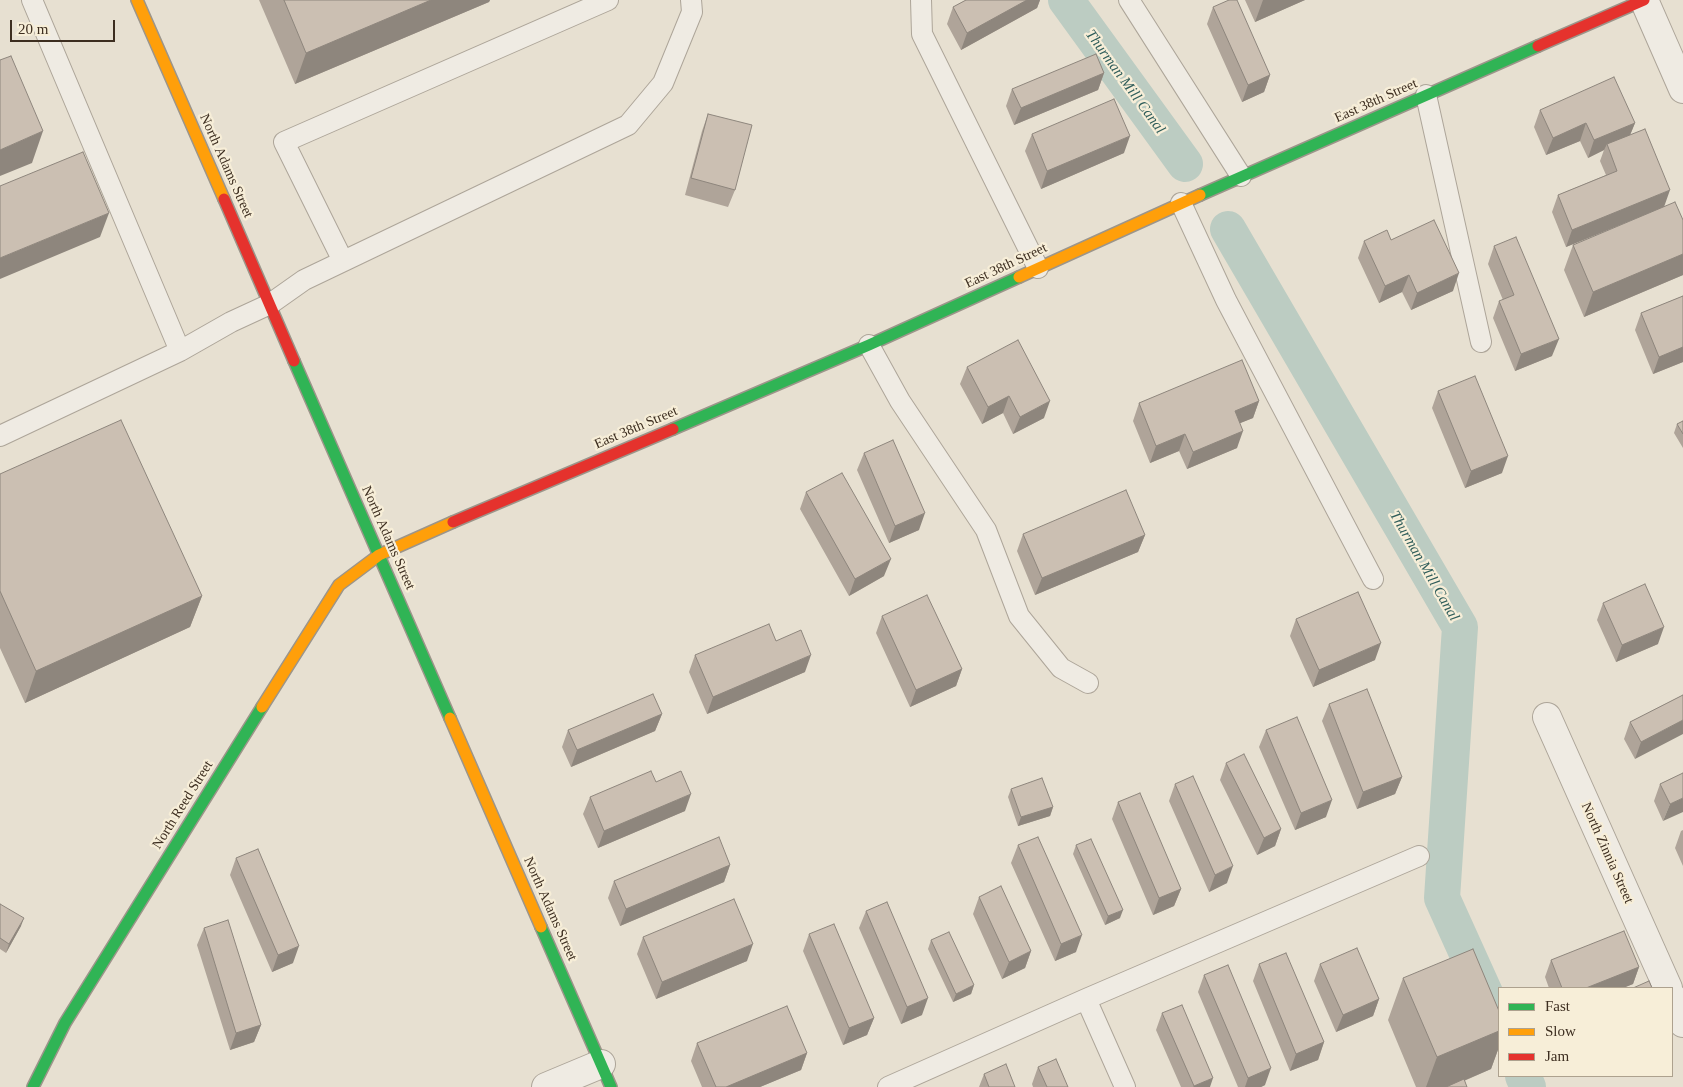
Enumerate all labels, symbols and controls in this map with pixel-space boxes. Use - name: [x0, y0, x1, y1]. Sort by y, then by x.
- scale bar: [12, 10, 118, 42]
- text: 20 m: [18, 21, 48, 37]
- water label: Thurman Mill Canal: [1081, 26, 1169, 138]
- street label: East 38th Street: [1332, 75, 1420, 127]
- street label: North Adams Street: [196, 111, 256, 221]
- street label: East 38th Street: [962, 240, 1050, 292]
- street label: East 38th Street: [592, 403, 680, 453]
- street label: North Adams Street: [358, 483, 418, 593]
- water label: Thurman Mill Canal: [1385, 508, 1463, 624]
- street label: North Reed Street: [149, 758, 217, 852]
- street label: North Zinnia Street: [1577, 800, 1637, 906]
- street label: North Adams Street: [520, 854, 580, 964]
- legend: [1498, 987, 1673, 1077]
- text: Fast: [1545, 998, 1570, 1014]
- text: Slow: [1545, 1023, 1576, 1039]
- text: Jam: [1545, 1048, 1569, 1064]

